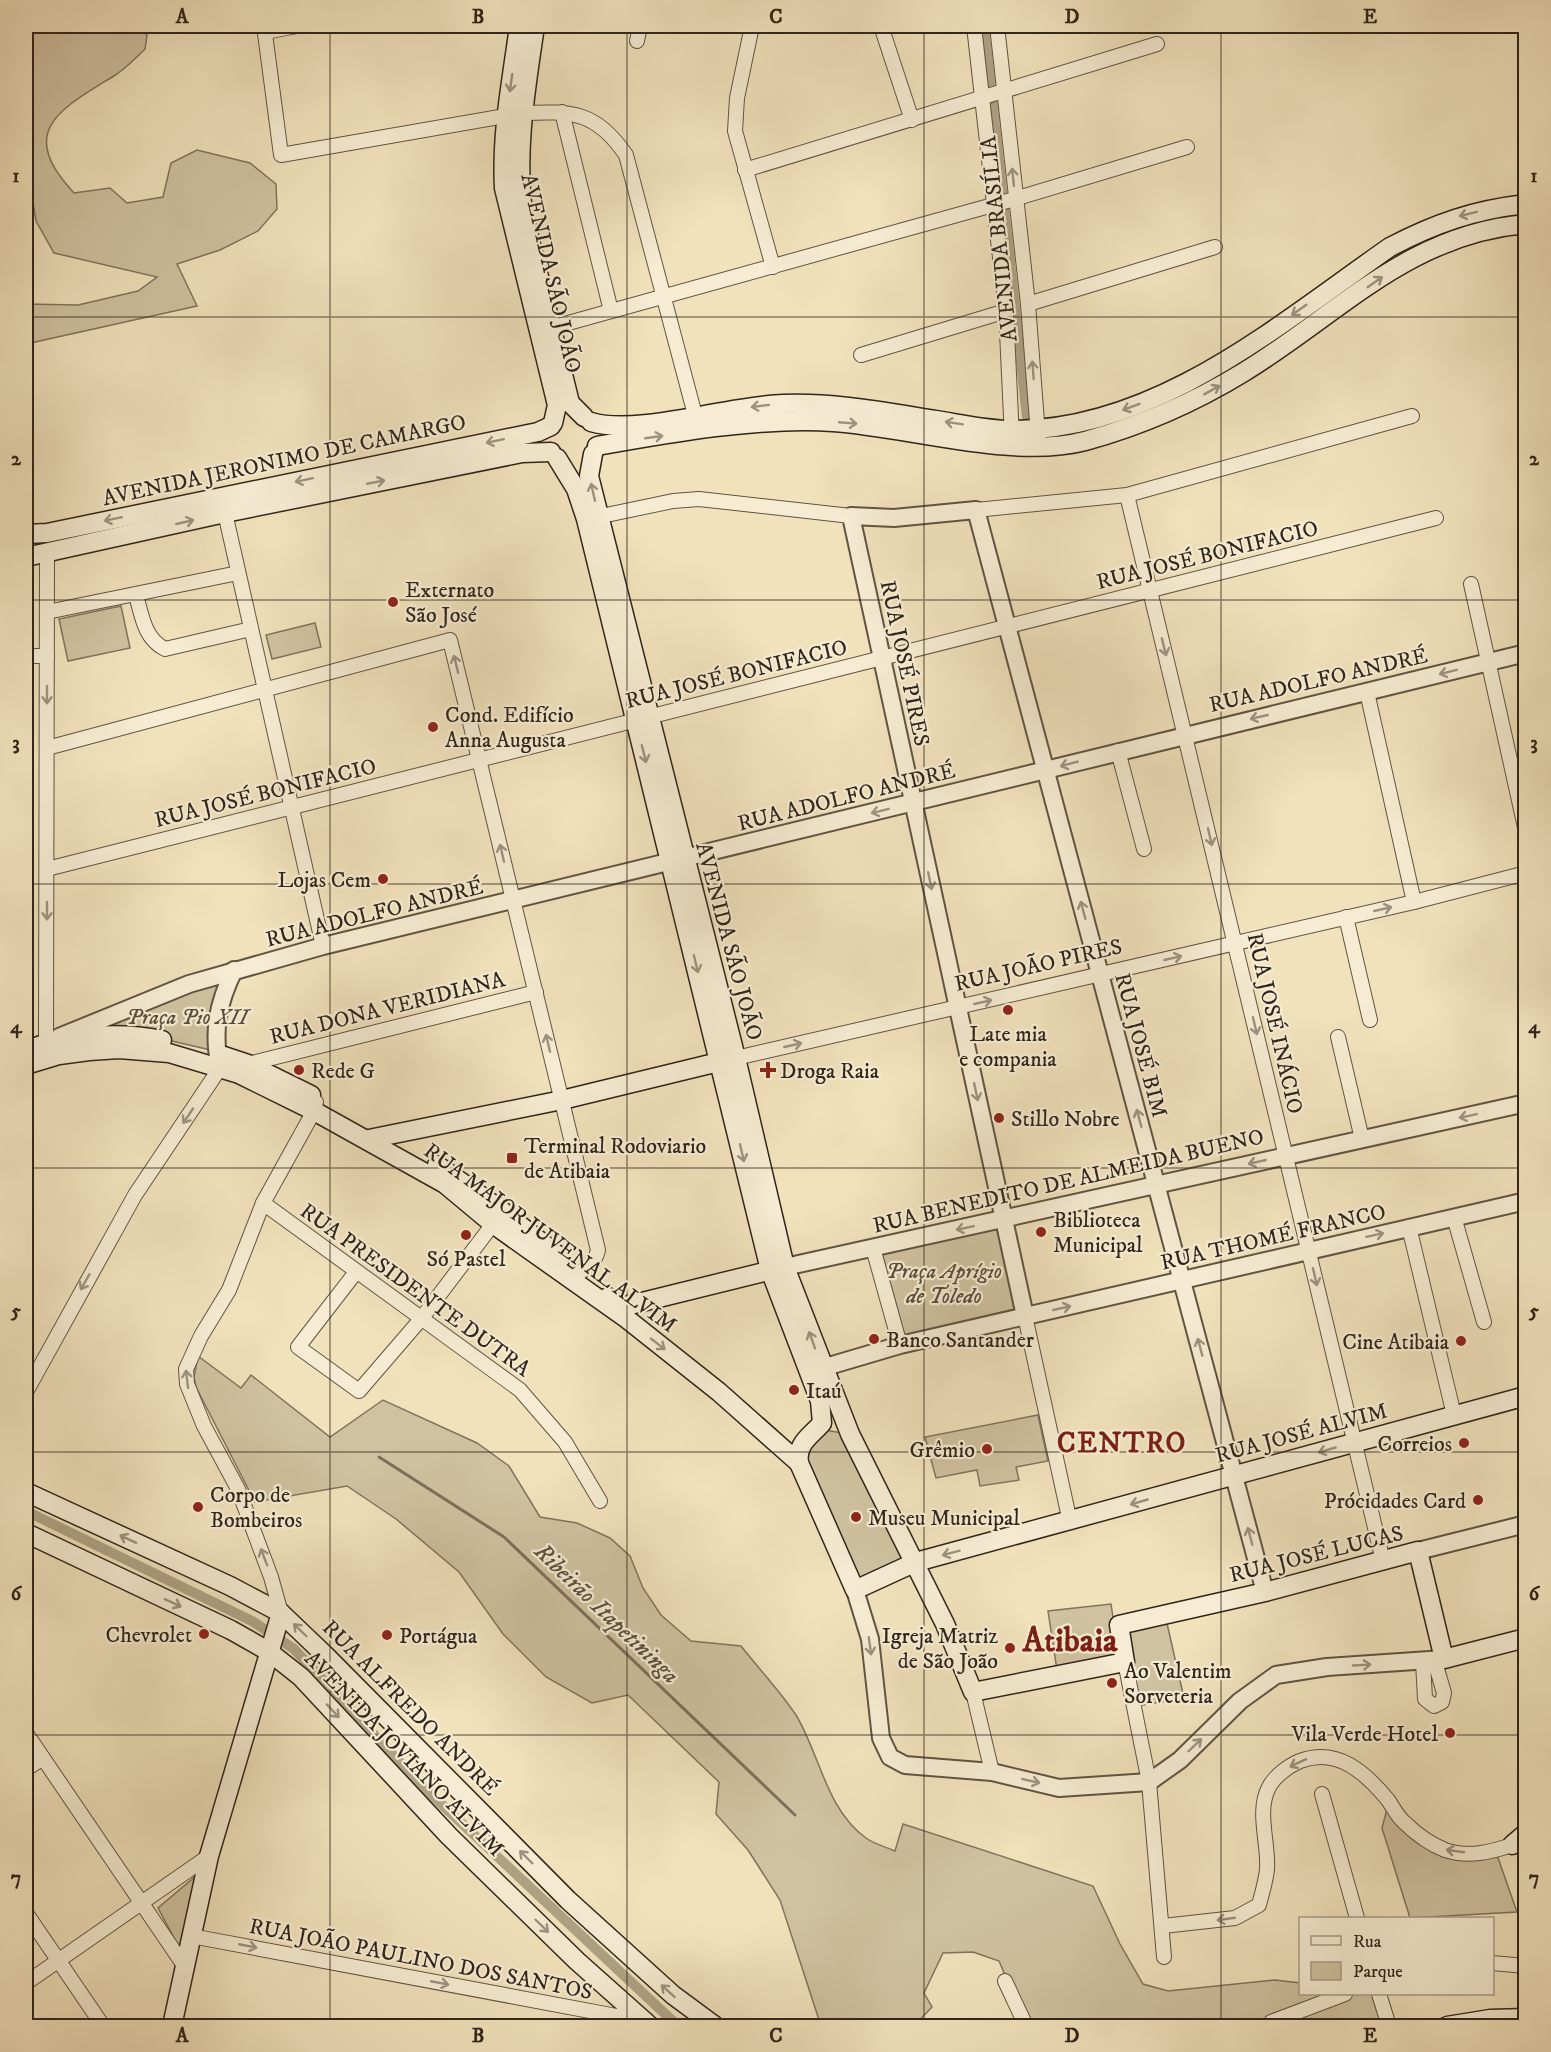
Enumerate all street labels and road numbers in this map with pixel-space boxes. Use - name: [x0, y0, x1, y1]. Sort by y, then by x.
- street label: AVENIDA BRASÍLIA: [974, 134, 1024, 343]
- street label: AVENIDA SÃO JOÃO: [514, 171, 588, 376]
- street label: AVENIDA JERONIMO DE CAMARGO: [100, 409, 469, 512]
- street label: RUA JOSÉ BONIFACIO: [1094, 515, 1321, 596]
- street label: RUA JOSÉ PIRES: [874, 578, 935, 749]
- street label: RUA JOSÉ BONIFACIO: [623, 634, 850, 715]
- street label: RUA ADOLFO ANDRÉ: [1207, 642, 1430, 719]
- street label: RUA JOSÉ BONIFACIO: [152, 753, 379, 834]
- street label: RUA ADOLFO ANDRÉ: [735, 757, 958, 838]
- street label: AVENIDA SÃO JOÃO: [689, 839, 769, 1043]
- street label: RUA ADOLFO ANDRÉ: [263, 873, 486, 954]
- street label: RUA JOSÉ INÁCIO: [1241, 930, 1309, 1116]
- street label: RUA JOÃO PIRES: [952, 932, 1125, 998]
- street label: RUA DONA VERIDIANA: [267, 966, 509, 1051]
- street label: RUA JOSÉ BIM: [1108, 970, 1173, 1121]
- street label: RUA BENEDITO DE ALMEIDA BUENO: [870, 1123, 1266, 1240]
- street label: RUA MAJOR JUVENAL ALVIM: [419, 1137, 682, 1339]
- street label: RUA PRESIDENTE DUTRA: [295, 1197, 536, 1384]
- street label: RUA THOMÉ FRANCO: [1158, 1198, 1389, 1277]
- street label: RUA JOSÉ ALVIM: [1212, 1397, 1390, 1469]
- street label: RUA JOSÉ LUCAS: [1227, 1520, 1406, 1589]
- street label: RUA ALFREDO ANDRÉ: [316, 1614, 504, 1802]
- street label: AVENIDA JOVIANO ALVIM: [299, 1646, 509, 1863]
- street label: RUA JOÃO PAULINO DOS SANTOS: [247, 1912, 595, 2006]

